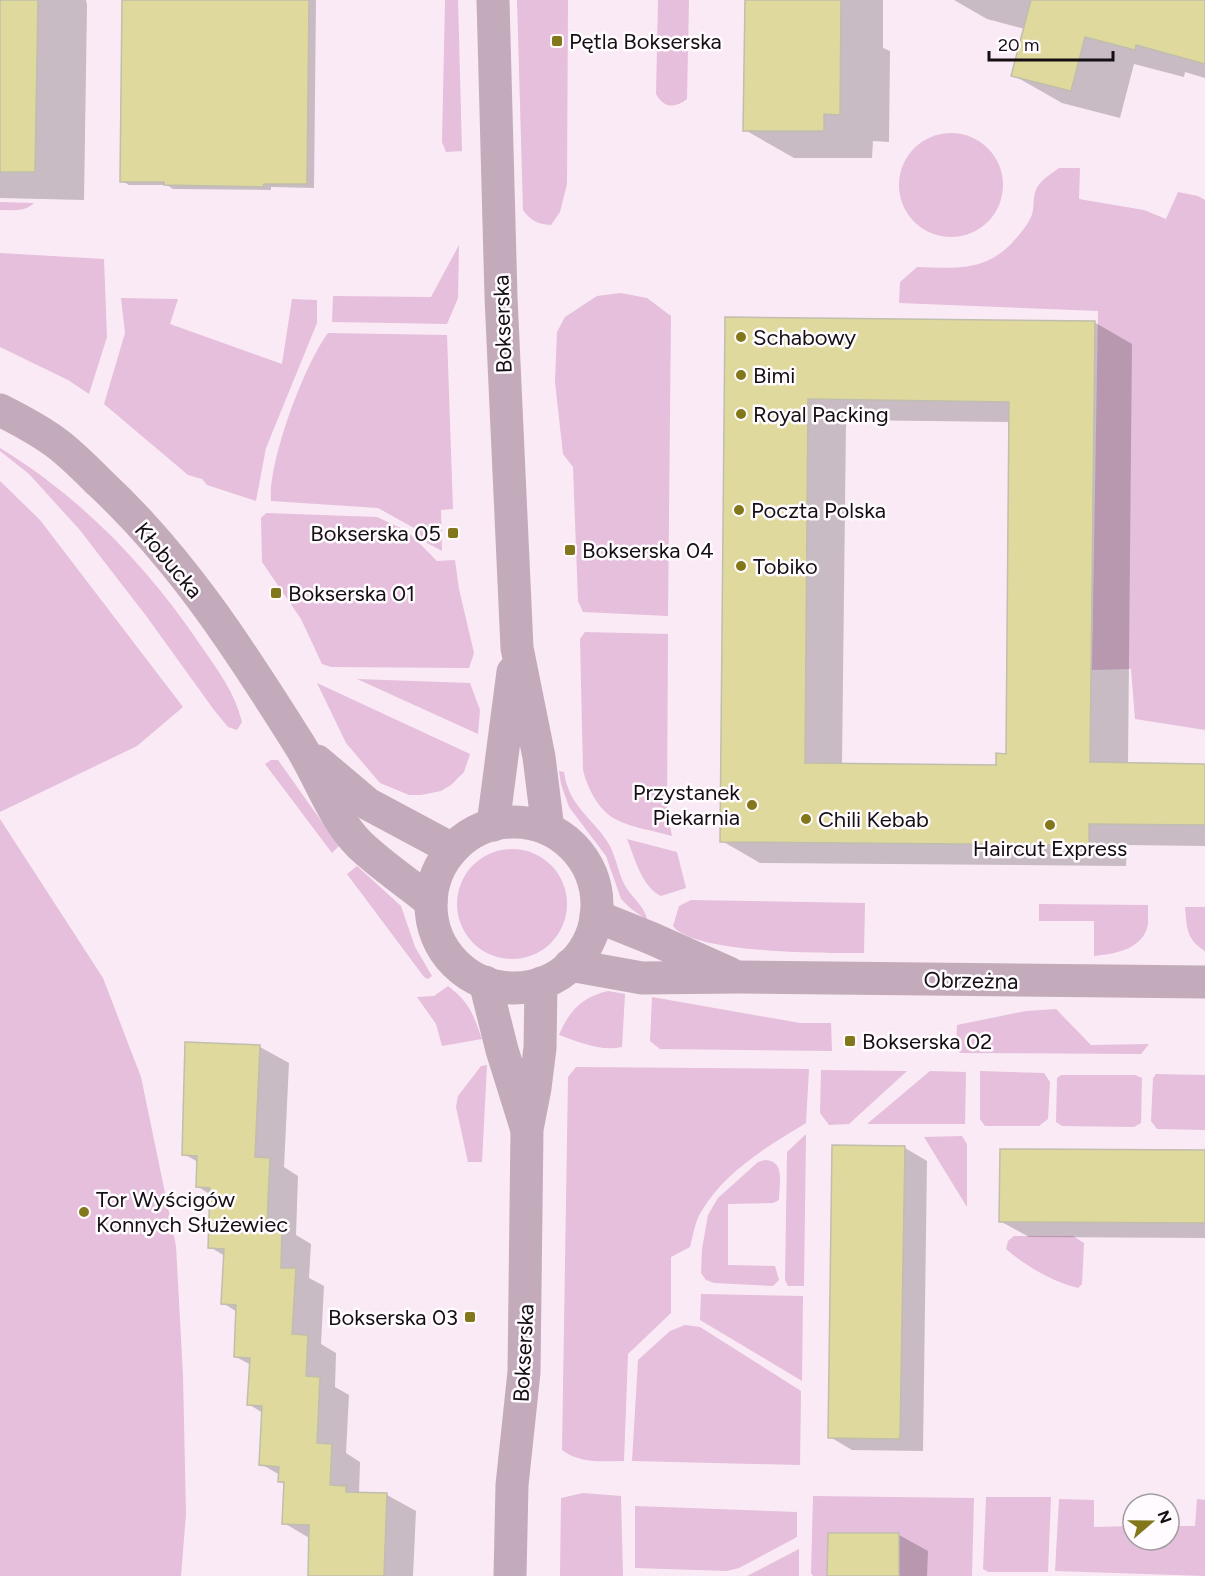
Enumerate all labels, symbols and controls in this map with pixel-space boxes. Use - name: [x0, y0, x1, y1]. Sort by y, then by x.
- scale bar: [989, 24, 1114, 62]
- place label: Pętla Bokserska: [569, 28, 722, 55]
- marker: Pętla Bokserska: [550, 34, 564, 48]
- text: 20 m: [998, 34, 1039, 56]
- street label: Bokserska: [487, 274, 518, 374]
- place label: Schabowy: [753, 324, 857, 351]
- marker: Schabowy: [734, 330, 748, 344]
- place label: Bimi: [753, 362, 795, 389]
- marker: Bimi: [734, 368, 748, 382]
- place label: Royal Packing: [753, 401, 889, 428]
- marker: Royal Packing: [734, 407, 748, 421]
- place label: Poczta Polska: [751, 497, 886, 524]
- marker: Poczta Polska: [732, 503, 746, 517]
- street label: Kłobucka: [129, 517, 208, 604]
- place label: Bokserska 05: [310, 520, 441, 547]
- marker: Bokserska 05: [446, 526, 460, 540]
- place label: Bokserska 04: [582, 537, 714, 564]
- marker: Bokserska 04: [563, 543, 577, 557]
- place label: Tobiko: [753, 553, 818, 580]
- marker: Tobiko: [734, 559, 748, 573]
- place label: Bokserska 01: [288, 580, 415, 607]
- marker: Bokserska 01: [269, 586, 283, 600]
- place label: Przystanek Piekarnia: [633, 779, 740, 831]
- marker: Przystanek Piekarnia: [745, 798, 759, 812]
- place label: Chili Kebab: [818, 806, 929, 833]
- marker: Chili Kebab: [799, 812, 813, 826]
- marker: Haircut Express: [1043, 818, 1057, 832]
- place label: Haircut Express: [973, 835, 1127, 862]
- street label: Obrzeżna: [924, 966, 1018, 995]
- place label: Bokserska 02: [862, 1028, 992, 1055]
- marker: Bokserska 02: [843, 1034, 857, 1048]
- place label: Tor Wyścigów Konnych Służewiec: [96, 1186, 288, 1238]
- marker: Tor Wyścigów Konnych Służewiec: [77, 1205, 91, 1219]
- street label: Bokserska: [507, 1303, 540, 1403]
- place label: Bokserska 03: [328, 1304, 458, 1331]
- marker: Bokserska 03: [463, 1310, 477, 1324]
- north arrow: [1121, 1492, 1181, 1552]
- text: N: [1154, 1508, 1176, 1526]

